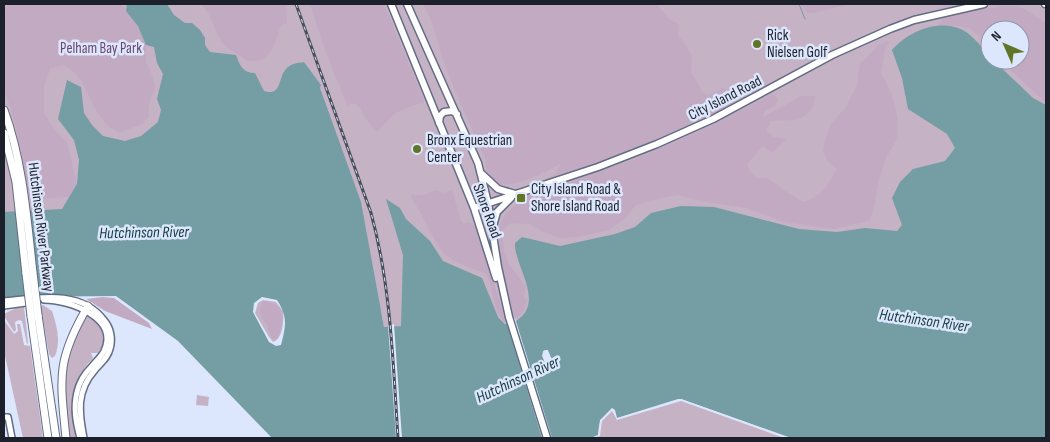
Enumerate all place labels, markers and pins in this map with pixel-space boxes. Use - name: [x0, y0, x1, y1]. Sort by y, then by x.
- place label: Rick Nielsen Golf: [767, 26, 828, 62]
- marker: Rick Nielsen Golf: [751, 38, 763, 50]
- place label: Bronx Equestrian Center: [427, 131, 512, 167]
- marker: Bronx Equestrian Center: [411, 143, 423, 155]
- place label: City Island Road & Shore Island Road: [531, 180, 621, 216]
- marker: City Island Road & Shore Island Road: [515, 192, 527, 204]

